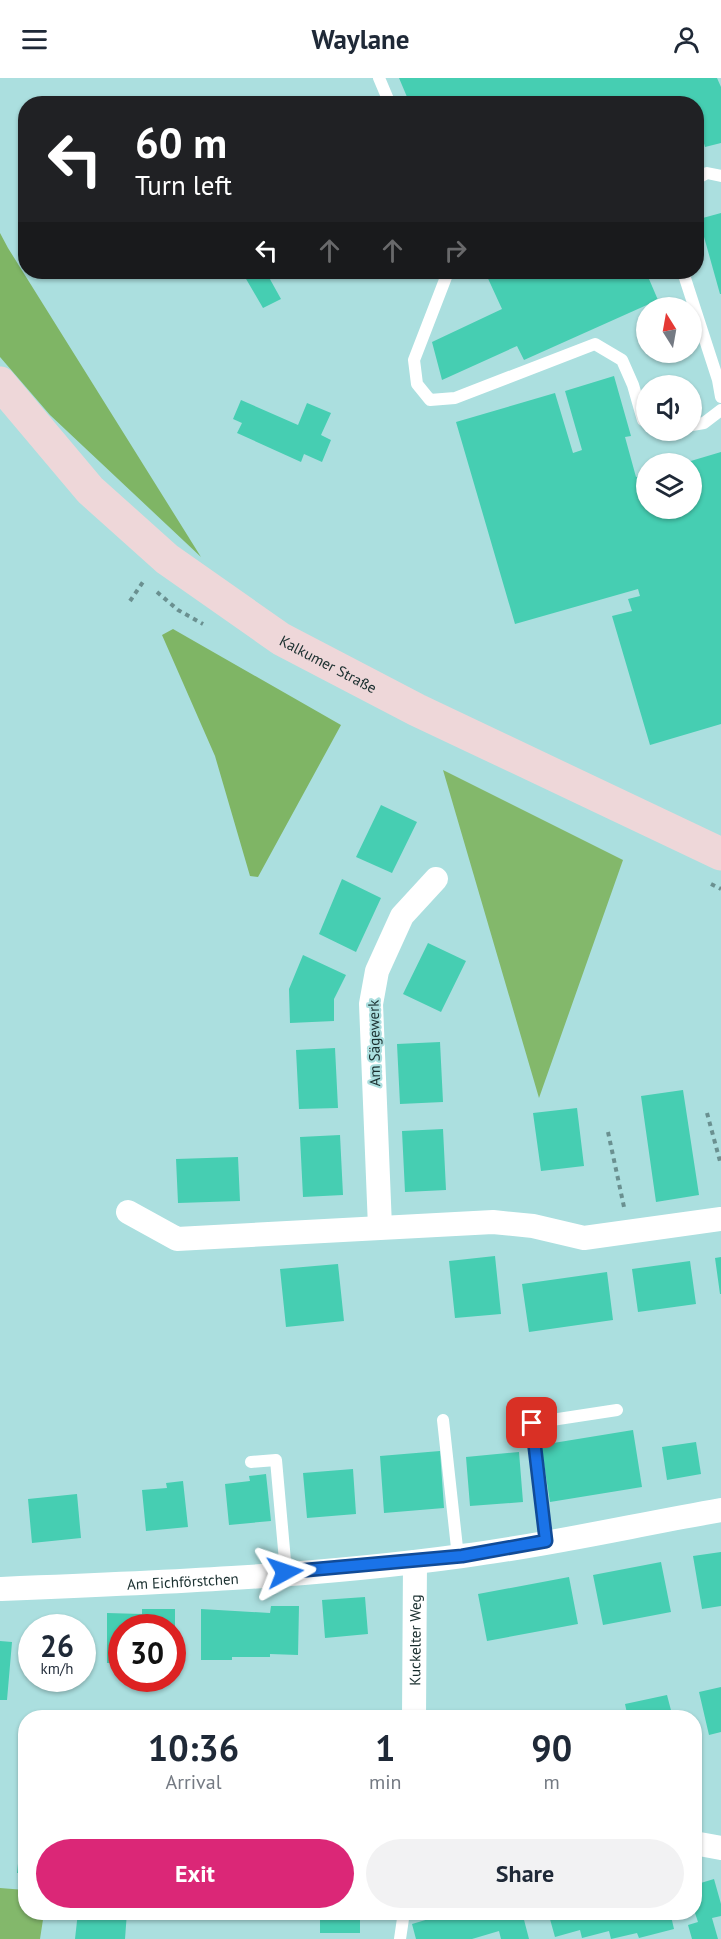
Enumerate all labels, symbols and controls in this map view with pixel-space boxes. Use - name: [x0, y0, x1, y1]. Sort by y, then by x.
- text: Waylane: [311, 22, 410, 56]
- icon: menu: [18, 23, 51, 56]
- icon: person: [670, 23, 703, 56]
- text: 60 m: [135, 115, 227, 170]
- icon: left: [36, 120, 114, 198]
- text: Turn left: [135, 168, 232, 202]
- icon: left: [250, 234, 283, 267]
- icon: ahead: [313, 234, 346, 267]
- icon: ahead: [376, 234, 409, 267]
- icon: right: [439, 234, 472, 267]
- north arrow: [636, 297, 702, 363]
- map controls: [636, 297, 702, 519]
- button: sound: [636, 375, 702, 441]
- button: layers: [636, 453, 702, 519]
- street label: Kalkumer Straße: [277, 631, 380, 697]
- street label: Am Sägewerk: [364, 999, 384, 1086]
- pin: [506, 1397, 557, 1448]
- icon: arrive: [515, 1406, 548, 1439]
- position arrow: [253, 1540, 317, 1604]
- street label: Am Eichförstchen: [126, 1568, 239, 1593]
- street label: Kuckelter Weg: [405, 1594, 424, 1686]
- speed limit sign: 30: [108, 1614, 186, 1692]
- text: 26: [40, 1626, 74, 1665]
- text: km/h: [41, 1659, 73, 1678]
- text: 10:36: [148, 1724, 239, 1771]
- text: 1: [375, 1724, 395, 1771]
- text: 90: [531, 1724, 572, 1771]
- text: Arrival: [165, 1769, 222, 1795]
- text: min: [369, 1769, 402, 1795]
- text: m: [544, 1769, 560, 1795]
- button: Exit: [36, 1839, 354, 1908]
- button: Share: [366, 1839, 684, 1908]

